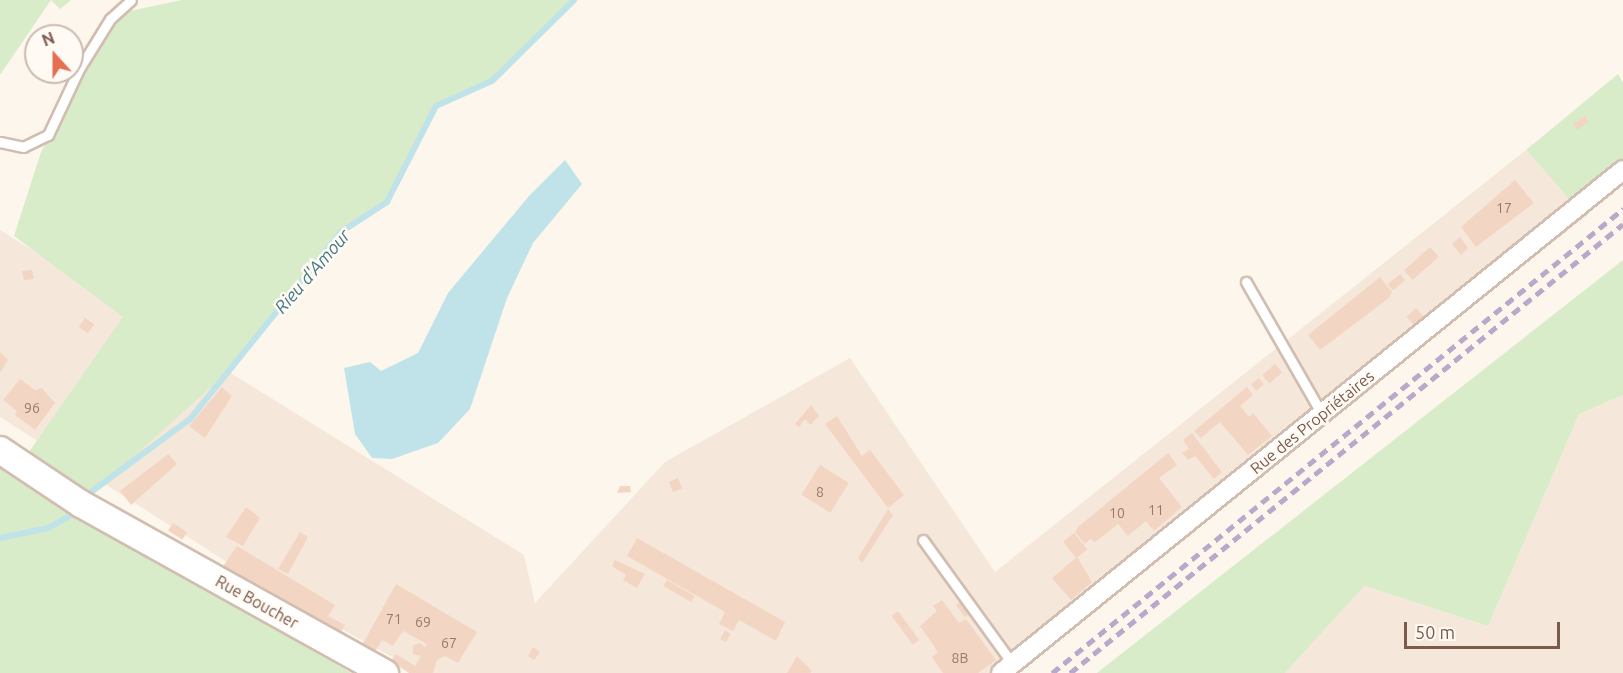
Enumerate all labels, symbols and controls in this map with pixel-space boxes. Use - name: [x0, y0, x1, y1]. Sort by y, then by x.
- north arrow: [24, 24, 84, 84]
- text: N: [39, 29, 57, 50]
- house number: 17: [1496, 200, 1512, 216]
- water label: Rieu d'Amour: [270, 224, 354, 318]
- street label: Rue des Propriétaires: [1246, 366, 1378, 478]
- house number: 96: [24, 400, 40, 416]
- house number: 8: [816, 484, 824, 500]
- house number: 11: [1148, 502, 1164, 518]
- house number: 10: [1109, 505, 1125, 521]
- street label: Rue Boucher: [212, 571, 302, 633]
- scale bar: [1407, 610, 1563, 648]
- house number: 71: [386, 611, 402, 627]
- house number: 69: [415, 614, 431, 630]
- text: 50 m: [1415, 622, 1455, 642]
- house number: 67: [441, 635, 457, 651]
- house number: 8B: [952, 650, 968, 666]

